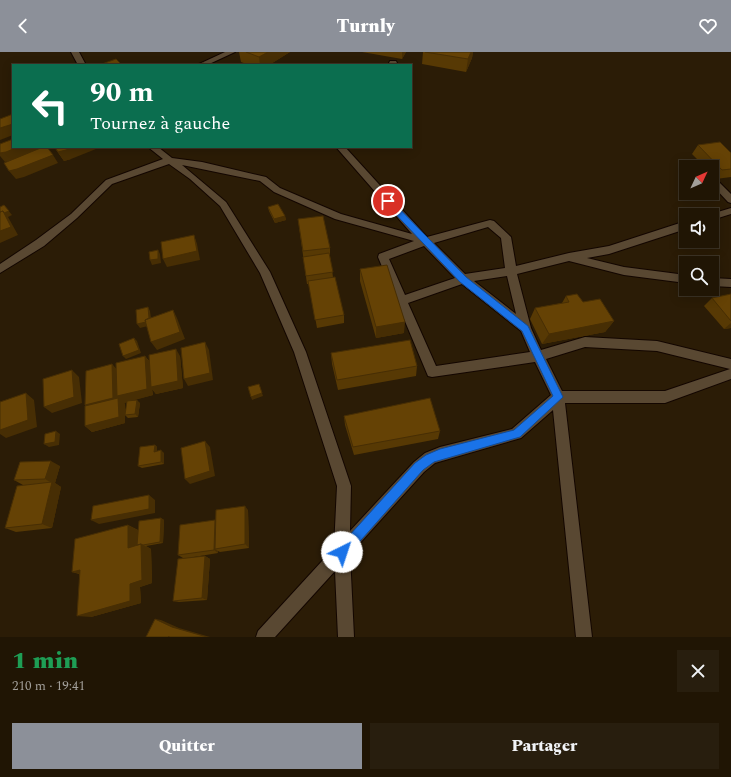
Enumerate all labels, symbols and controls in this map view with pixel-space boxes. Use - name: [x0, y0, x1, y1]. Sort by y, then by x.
- text: Turnly: [336, 13, 395, 40]
- icon: back: [12, 15, 34, 37]
- icon: heart: [697, 15, 719, 37]
- text: 90 m: [90, 71, 154, 114]
- icon: left: [24, 80, 76, 132]
- text: Tournez à gauche: [90, 110, 230, 137]
- north arrow: [679, 160, 719, 200]
- map controls: [679, 160, 719, 296]
- pin: [371, 184, 405, 218]
- icon: arrive: [377, 190, 399, 212]
- button: sound: [679, 208, 719, 248]
- button: search: [679, 256, 719, 296]
- position arrow: [321, 531, 363, 573]
- text: 1 min: [12, 643, 78, 679]
- button: close: [677, 650, 719, 692]
- text: 210 m · 19:41: [12, 676, 85, 696]
- button: Quitter: [12, 723, 362, 769]
- button: Partager: [370, 723, 719, 769]

